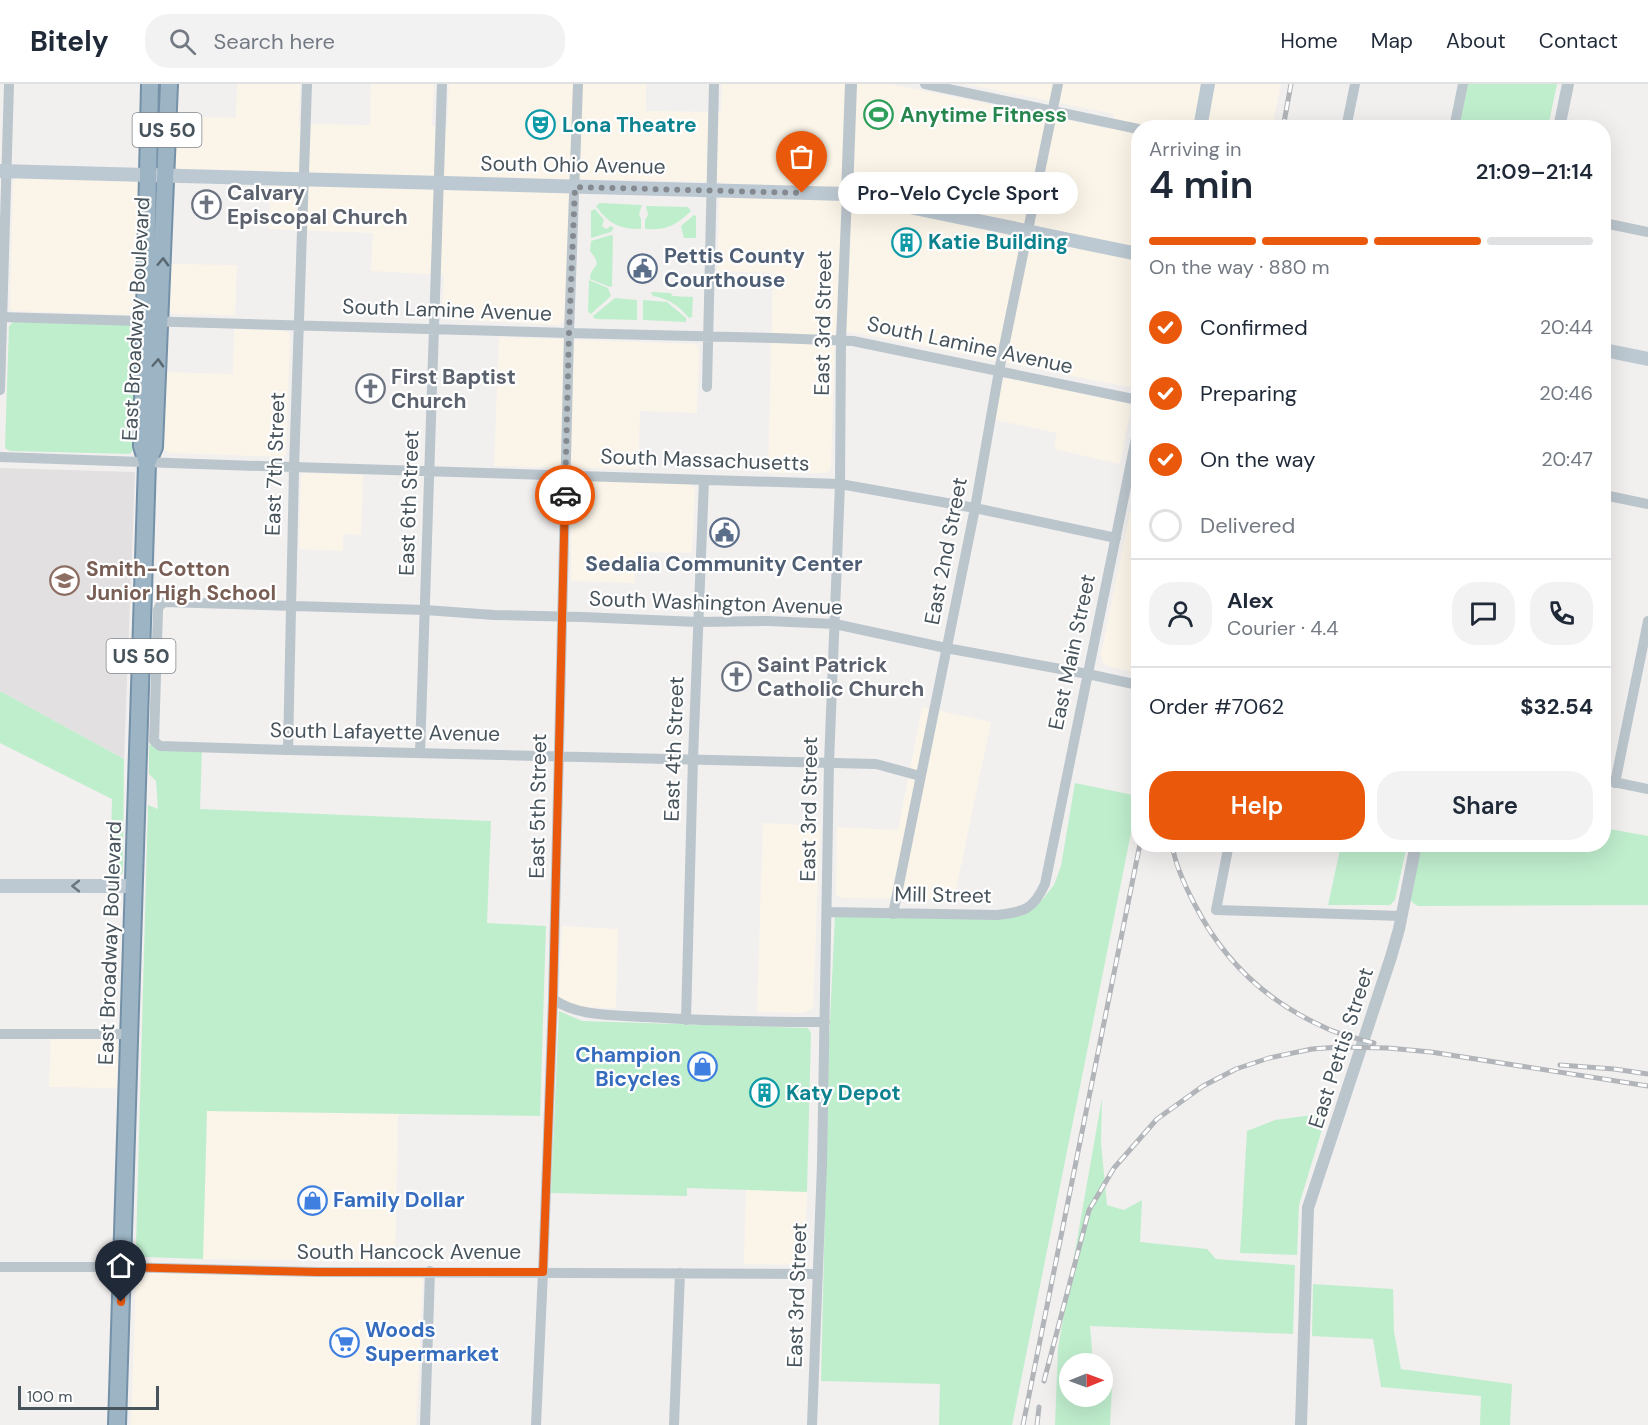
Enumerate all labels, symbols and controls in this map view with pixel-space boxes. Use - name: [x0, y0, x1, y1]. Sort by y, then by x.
- search box: [145, 14, 565, 68]
- text: Bitely: [30, 23, 109, 60]
- icon: search: [166, 25, 199, 58]
- text: Search here: [214, 27, 335, 56]
- text: Home: [1280, 27, 1338, 55]
- text: Map: [1371, 27, 1413, 55]
- text: About: [1446, 27, 1506, 55]
- text: Contact: [1539, 27, 1618, 55]
- sports icon: Anytime Fitness: [863, 99, 895, 131]
- place label: Anytime Fitness: [900, 101, 1067, 129]
- theatre icon: Lona Theatre: [525, 109, 557, 141]
- place label: Lona Theatre: [562, 111, 697, 139]
- road number: US 50: [132, 113, 201, 147]
- pin: [776, 131, 827, 193]
- text: Arriving in: [1149, 136, 1241, 162]
- icon: bag: [785, 140, 818, 173]
- street label: South Ohio Avenue: [480, 149, 666, 181]
- text: 21:09–21:14: [1476, 157, 1593, 186]
- text: 4 min: [1149, 159, 1253, 210]
- callout: Pro-Velo Cycle Sport: [838, 172, 1078, 214]
- place label: Calvary Episcopal Church: [227, 179, 408, 231]
- text: Pro-Velo Cycle Sport: [857, 180, 1059, 206]
- church icon: Calvary Episcopal Church: [190, 189, 222, 221]
- street label: East Broadway Boulevard: [116, 196, 156, 442]
- building icon: Katie Building: [891, 226, 923, 258]
- place label: Katie Building: [928, 228, 1068, 256]
- place label: Pettis County Courthouse: [664, 242, 805, 294]
- street label: East 3rd Street: [808, 250, 838, 396]
- public building icon: Pettis County Courthouse: [627, 252, 659, 284]
- text: On the way · 880 m: [1149, 254, 1330, 280]
- one-way arrow: [156, 258, 169, 267]
- street label: South Lamine Avenue: [342, 292, 552, 328]
- street label: South Lamine Avenue: [865, 310, 1076, 381]
- icon: check: [1149, 311, 1182, 344]
- text: Confirmed: [1200, 313, 1308, 342]
- text: 20:44: [1540, 314, 1593, 340]
- one-way arrow: [152, 359, 165, 368]
- place label: First Baptist Church: [391, 363, 516, 415]
- church icon: First Baptist Church: [354, 373, 386, 405]
- icon: check: [1149, 377, 1182, 410]
- text: Preparing: [1200, 379, 1297, 408]
- text: 20:46: [1539, 380, 1593, 406]
- street label: East 7th Street: [258, 392, 292, 536]
- street label: East 6th Street: [392, 430, 426, 576]
- street label: South Massachusetts: [600, 442, 810, 478]
- icon: check: [1149, 443, 1182, 476]
- text: On the way: [1200, 445, 1315, 474]
- text: 20:47: [1541, 446, 1593, 472]
- courier: [535, 465, 595, 525]
- street label: East 2nd Street: [918, 475, 974, 627]
- icon: car: [549, 479, 582, 512]
- text: Delivered: [1200, 511, 1295, 540]
- public building icon: Sedalia Community Center: [708, 517, 740, 549]
- place label: Sedalia Community Center: [585, 550, 863, 578]
- place label: Smith-Cotton Junior High School: [86, 555, 276, 607]
- school or university icon: Smith-Cotton Junior High School: [49, 565, 81, 597]
- street label: East Main Street: [1042, 572, 1102, 732]
- button: person: [1149, 582, 1212, 645]
- button: chat: [1452, 582, 1515, 645]
- button: phone: [1530, 582, 1593, 645]
- street label: South Washington Avenue: [589, 585, 844, 621]
- text: Alex: [1227, 586, 1274, 615]
- text: Courier · 4.4: [1227, 615, 1338, 641]
- road number: US 50: [106, 639, 176, 673]
- place label: Saint Patrick Catholic Church: [757, 651, 924, 703]
- church icon: Saint Patrick Catholic Church: [720, 661, 752, 693]
- street label: East 4th Street: [657, 676, 691, 822]
- text: Order #7062: [1149, 692, 1284, 721]
- text: $32.54: [1520, 692, 1593, 721]
- street label: South Lafayette Avenue: [270, 716, 500, 748]
- street label: East 5th Street: [523, 733, 553, 879]
- street label: East 3rd Street: [794, 736, 824, 882]
- button: Help: [1149, 771, 1365, 840]
- button: Share: [1377, 771, 1593, 840]
- street label: East Broadway Boulevard: [92, 821, 128, 1065]
- one-way arrow: [71, 880, 80, 892]
- street label: Mill Street: [894, 880, 992, 910]
- street label: East Pettis Street: [1302, 964, 1380, 1132]
- place label: Champion Bicycles: [575, 1041, 681, 1093]
- shop icon: Champion Bicycles: [686, 1051, 718, 1083]
- building icon: Katy Depot: [749, 1077, 781, 1109]
- place label: Katy Depot: [786, 1079, 901, 1107]
- shop icon: Family Dollar: [296, 1184, 328, 1216]
- place label: Family Dollar: [333, 1186, 465, 1214]
- street label: East 3rd Street: [780, 1222, 814, 1368]
- street label: South Hancock Avenue: [297, 1238, 521, 1266]
- pin: [95, 1240, 146, 1302]
- icon: home: [104, 1249, 137, 1282]
- place label: Woods Supermarket: [365, 1316, 499, 1368]
- supermarket icon: Woods Supermarket: [328, 1326, 360, 1358]
- north arrow: [1059, 1353, 1113, 1407]
- map controls: [1059, 1353, 1113, 1407]
- scale bar: [18, 1383, 159, 1410]
- text: 100 m: [27, 1386, 72, 1407]

